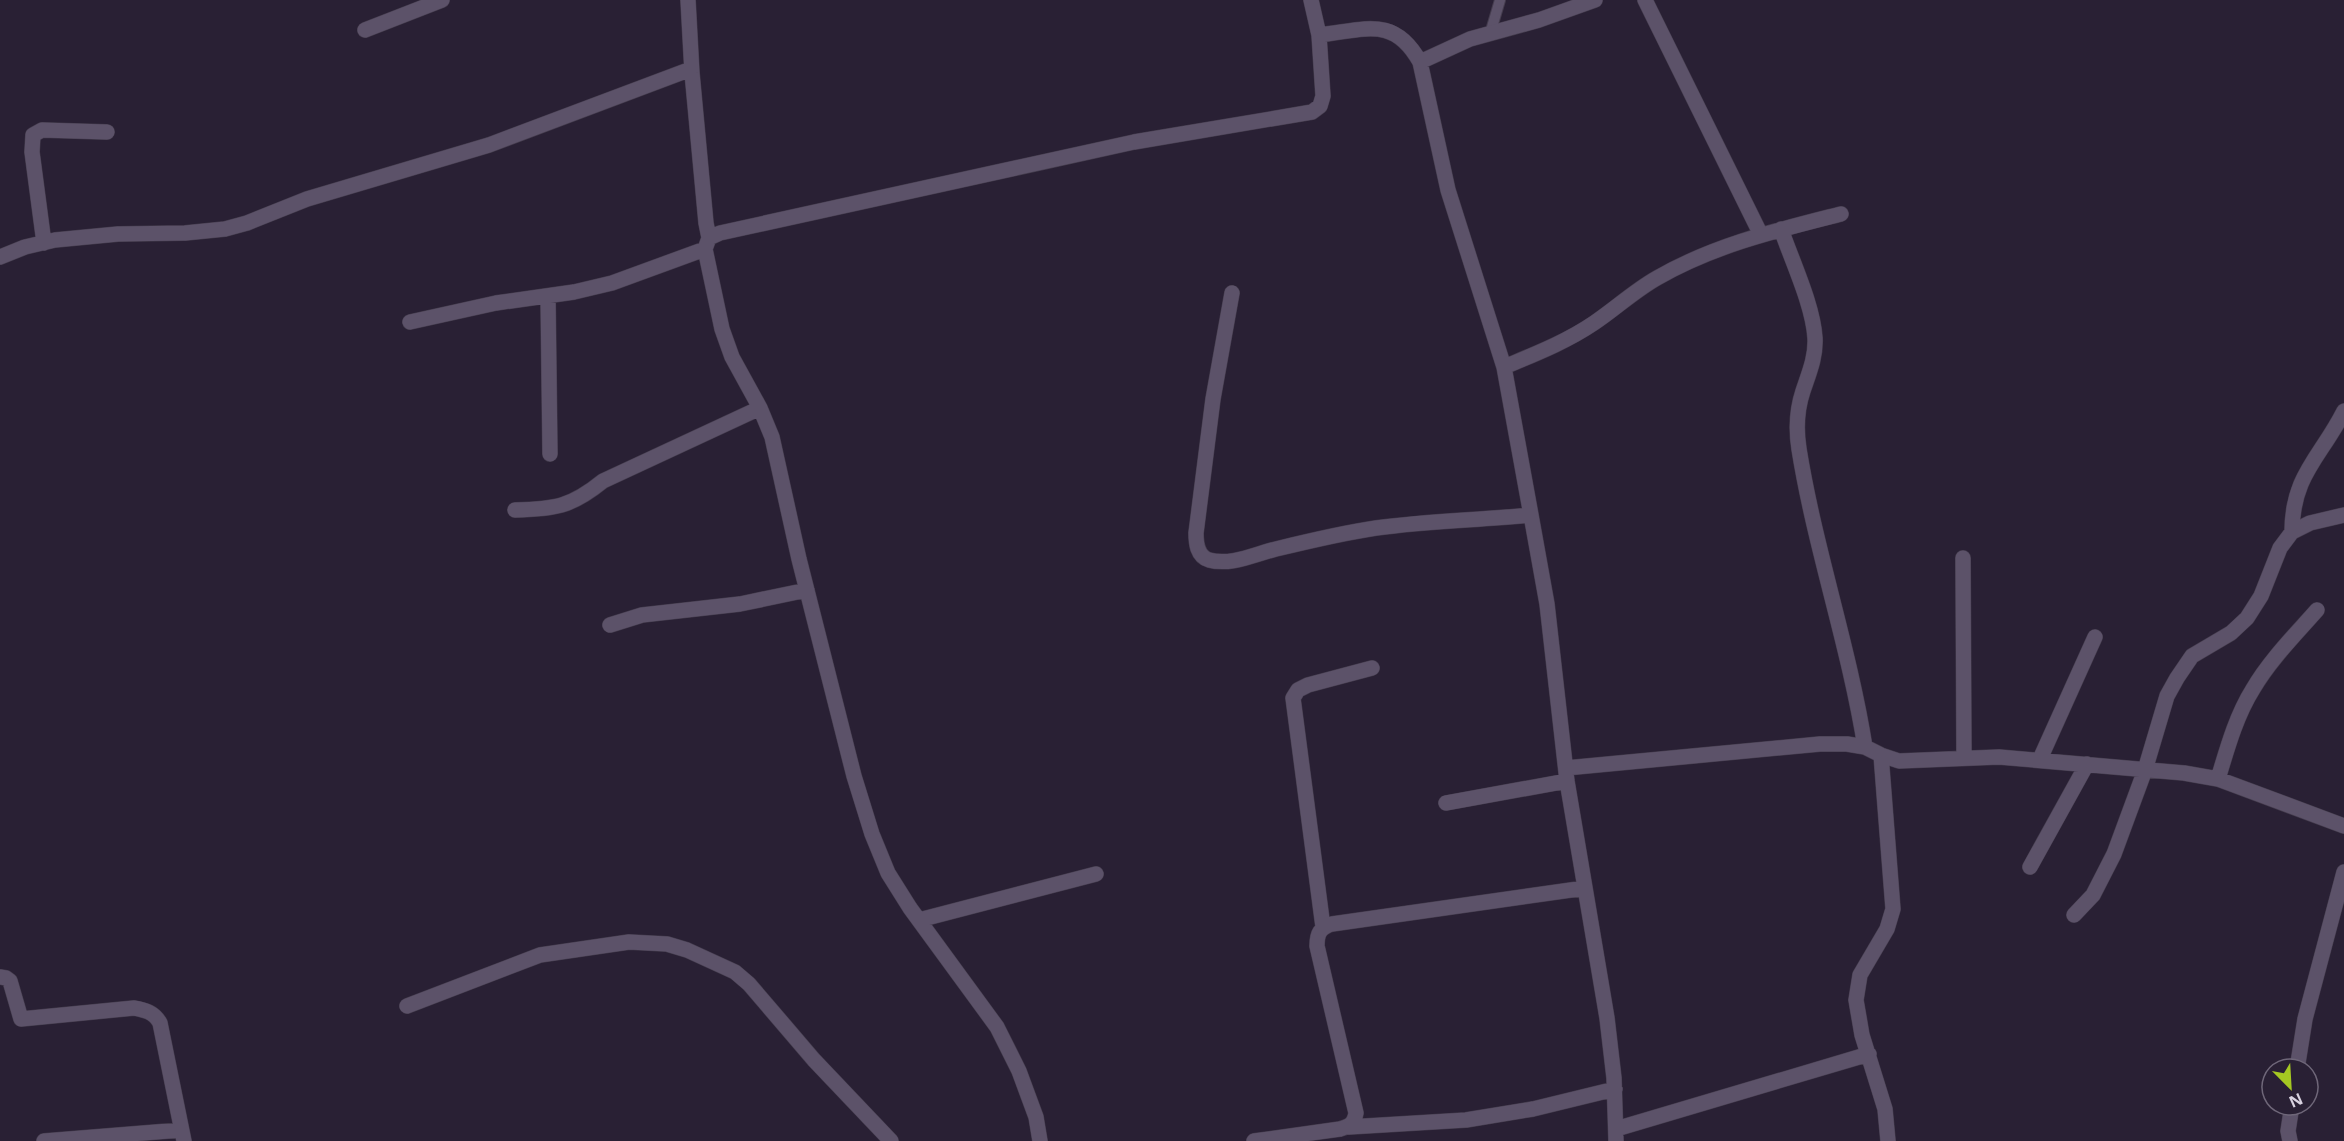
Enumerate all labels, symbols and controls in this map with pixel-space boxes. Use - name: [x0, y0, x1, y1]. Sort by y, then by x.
- north arrow: [2260, 1057, 2320, 1117]
- text: N: [2286, 1088, 2307, 1113]

